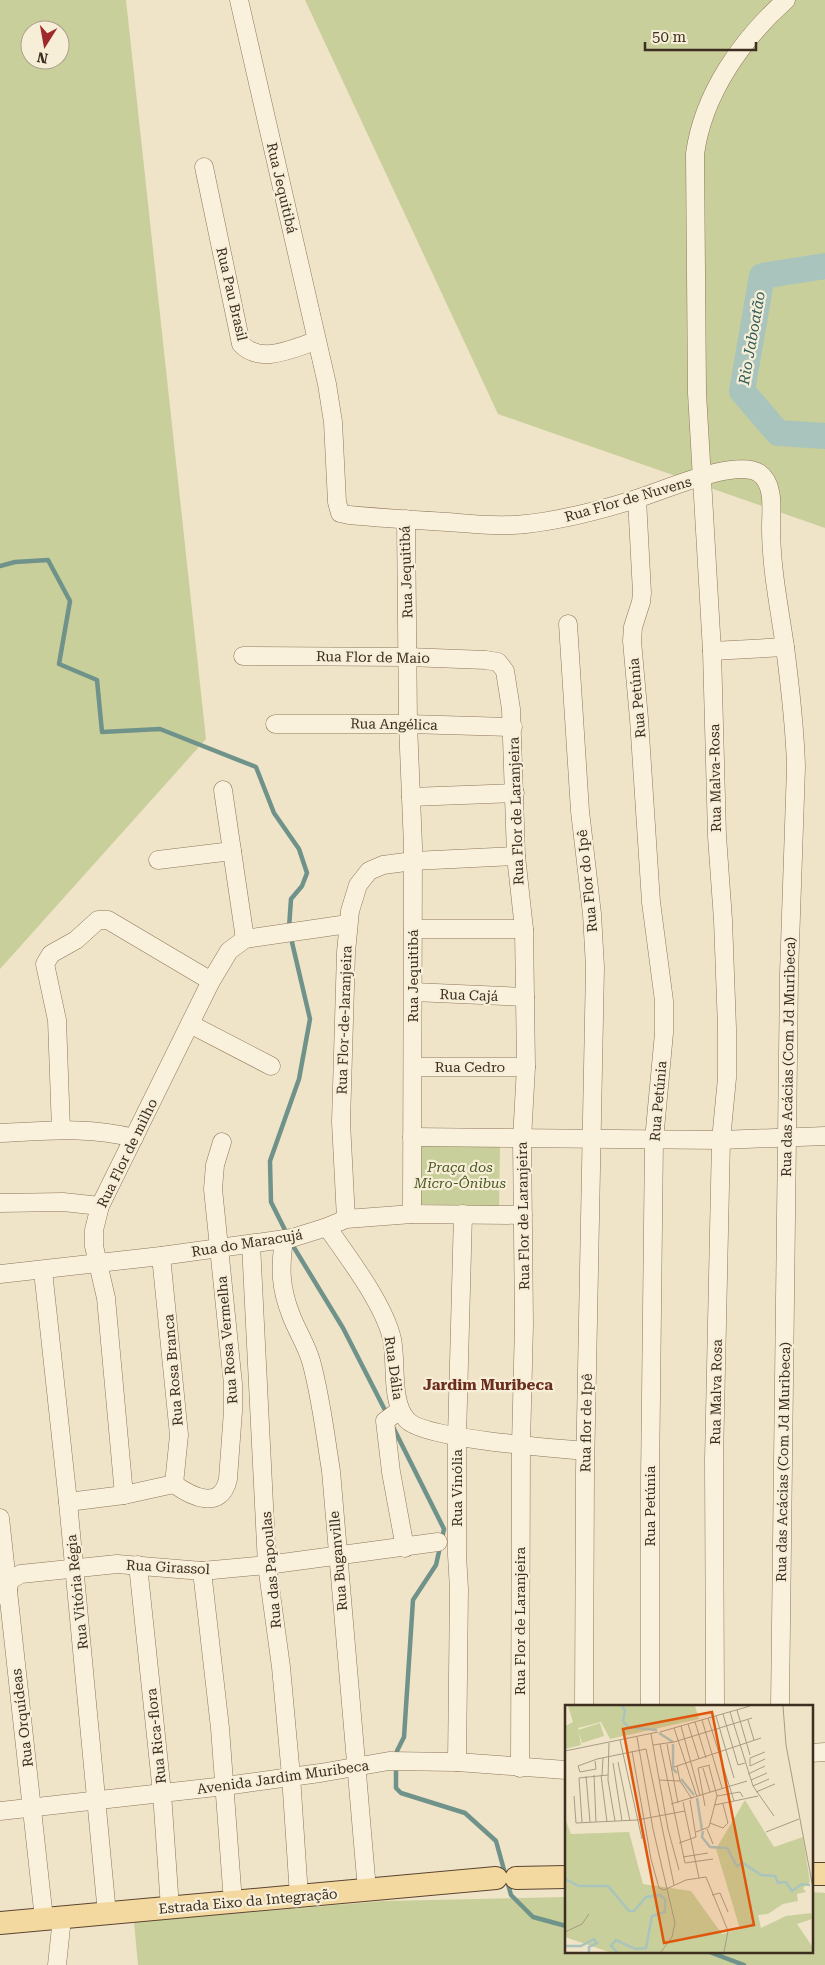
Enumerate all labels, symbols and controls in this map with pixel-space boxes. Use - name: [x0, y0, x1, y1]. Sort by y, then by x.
- north arrow: [20, 20, 70, 70]
- scale bar: [645, 20, 756, 52]
- text: 50 m: [652, 28, 687, 46]
- text: N: [35, 49, 49, 67]
- street label: Rua Jequitibá: [264, 141, 300, 236]
- street label: Rua Pau Brasil: [213, 246, 251, 343]
- water label: Rio Jaboatão: [735, 290, 769, 387]
- street label: Rua Flor de Nuvens: [563, 473, 694, 525]
- street label: Rua Jequitibá: [396, 525, 416, 619]
- street label: Rua Flor de Maio: [316, 648, 430, 666]
- street label: Rua Petúnia: [625, 657, 648, 739]
- street label: Rua Angélica: [350, 715, 438, 733]
- street label: Rua Malva-Rosa: [706, 723, 724, 832]
- street label: Rua Flor de Laranjeira: [505, 736, 527, 885]
- street label: Rua Flor do Ipê: [574, 829, 600, 933]
- street label: Rua Jequitibá: [405, 929, 421, 1023]
- street label: Rua das Acácias (Com Jd Muribeca): [778, 937, 798, 1177]
- street label: Rua Flor-de-laranjeira: [333, 945, 355, 1095]
- street label: Rua Cajá: [439, 986, 499, 1004]
- street label: Rua Cedro: [435, 1059, 505, 1075]
- street label: Rua Petúnia: [647, 1060, 670, 1142]
- street label: Rua Flor de milho: [94, 1096, 160, 1210]
- street label: Rua Flor de Laranjeira: [514, 1141, 532, 1290]
- park label: Praça dos Micro-Ônibus: [413, 1159, 507, 1191]
- street label: Rua do Maracujá: [190, 1226, 304, 1260]
- street label: Rua Rosa Vermelha: [213, 1275, 241, 1405]
- street label: Rua Rosa Branca: [160, 1313, 186, 1427]
- street label: Rua Dália: [382, 1335, 406, 1401]
- street label: Rua Malva Rosa: [707, 1339, 725, 1445]
- street label: Rua das Acácias (Com Jd Muribeca): [773, 1342, 793, 1582]
- street label: Rua flor de Ipê: [577, 1373, 595, 1473]
- district label: Jardim Muribeca: [423, 1376, 553, 1394]
- street label: Rua Vinólia: [449, 1449, 465, 1527]
- street label: Rua Petúnia: [642, 1465, 658, 1546]
- street label: Rua Buganville: [326, 1510, 350, 1612]
- street label: Rua das Papoulas: [258, 1511, 284, 1629]
- street label: Rua Vitória Régia: [63, 1533, 91, 1650]
- street label: Rua Flor de Laranjeira: [512, 1546, 528, 1695]
- street label: Rua Girassol: [126, 1557, 211, 1577]
- street label: Rua Orquídeas: [8, 1668, 36, 1768]
- street label: Rua Rica-flora: [143, 1687, 169, 1785]
- inset map: [565, 1705, 812, 1952]
- street label: Avenida Jardim Muribeca: [196, 1757, 370, 1797]
- street label: Estrada Eixo da Integração: [158, 1885, 338, 1917]

